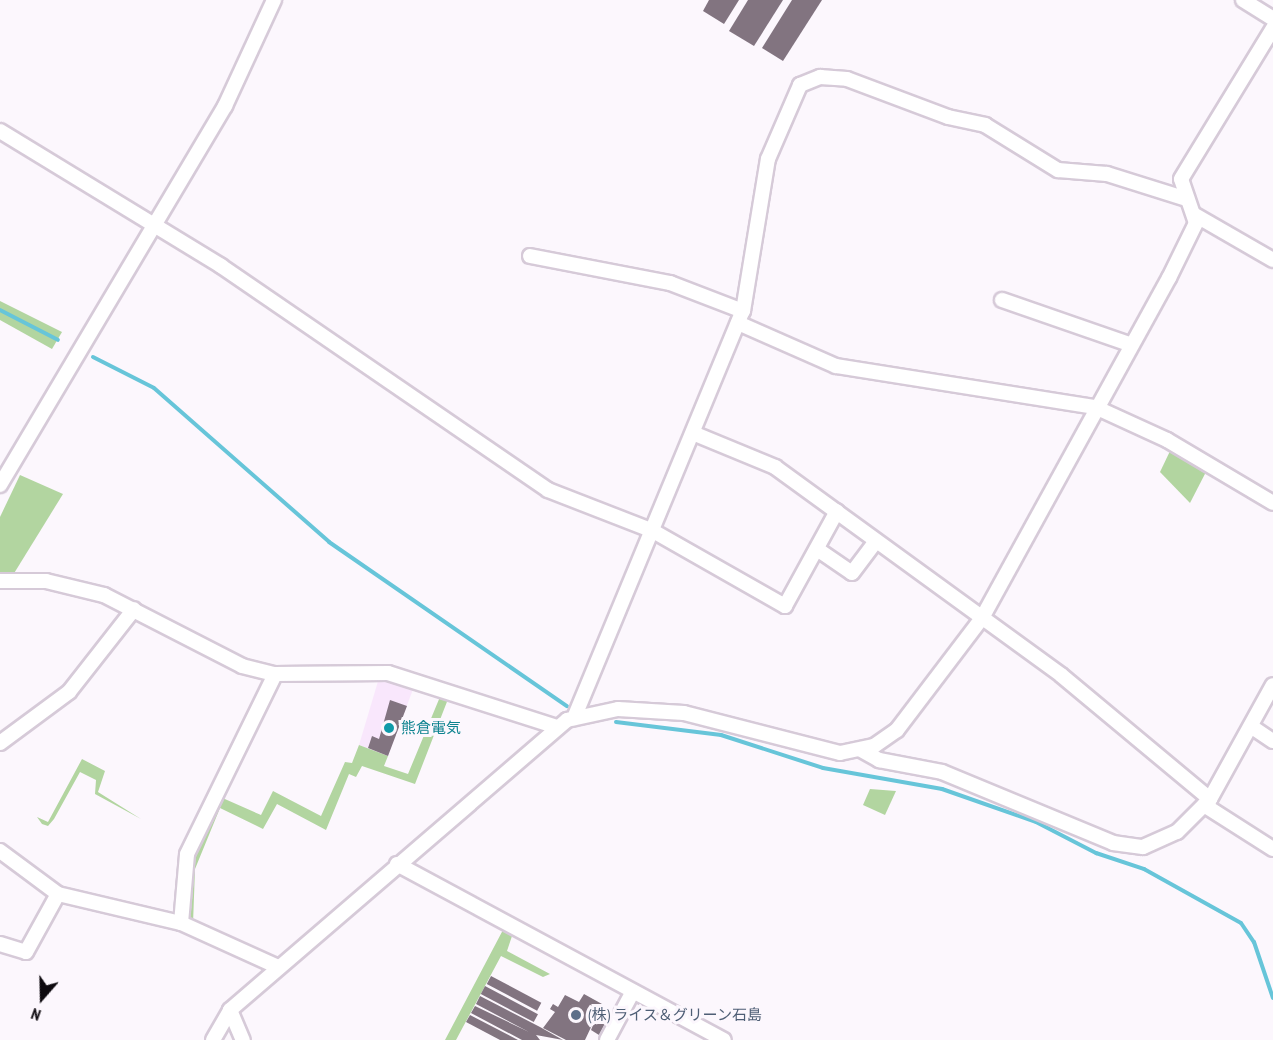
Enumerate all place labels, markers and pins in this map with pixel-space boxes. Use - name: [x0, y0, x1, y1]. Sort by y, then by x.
- place label: 熊倉電気: [401, 719, 461, 737]
- marker: 熊倉電気: [382, 721, 396, 735]
- place label: (株) ライス＆グリーン石島: [588, 1006, 763, 1024]
- marker: (株) ライス＆グリーン石島: [569, 1008, 583, 1022]

